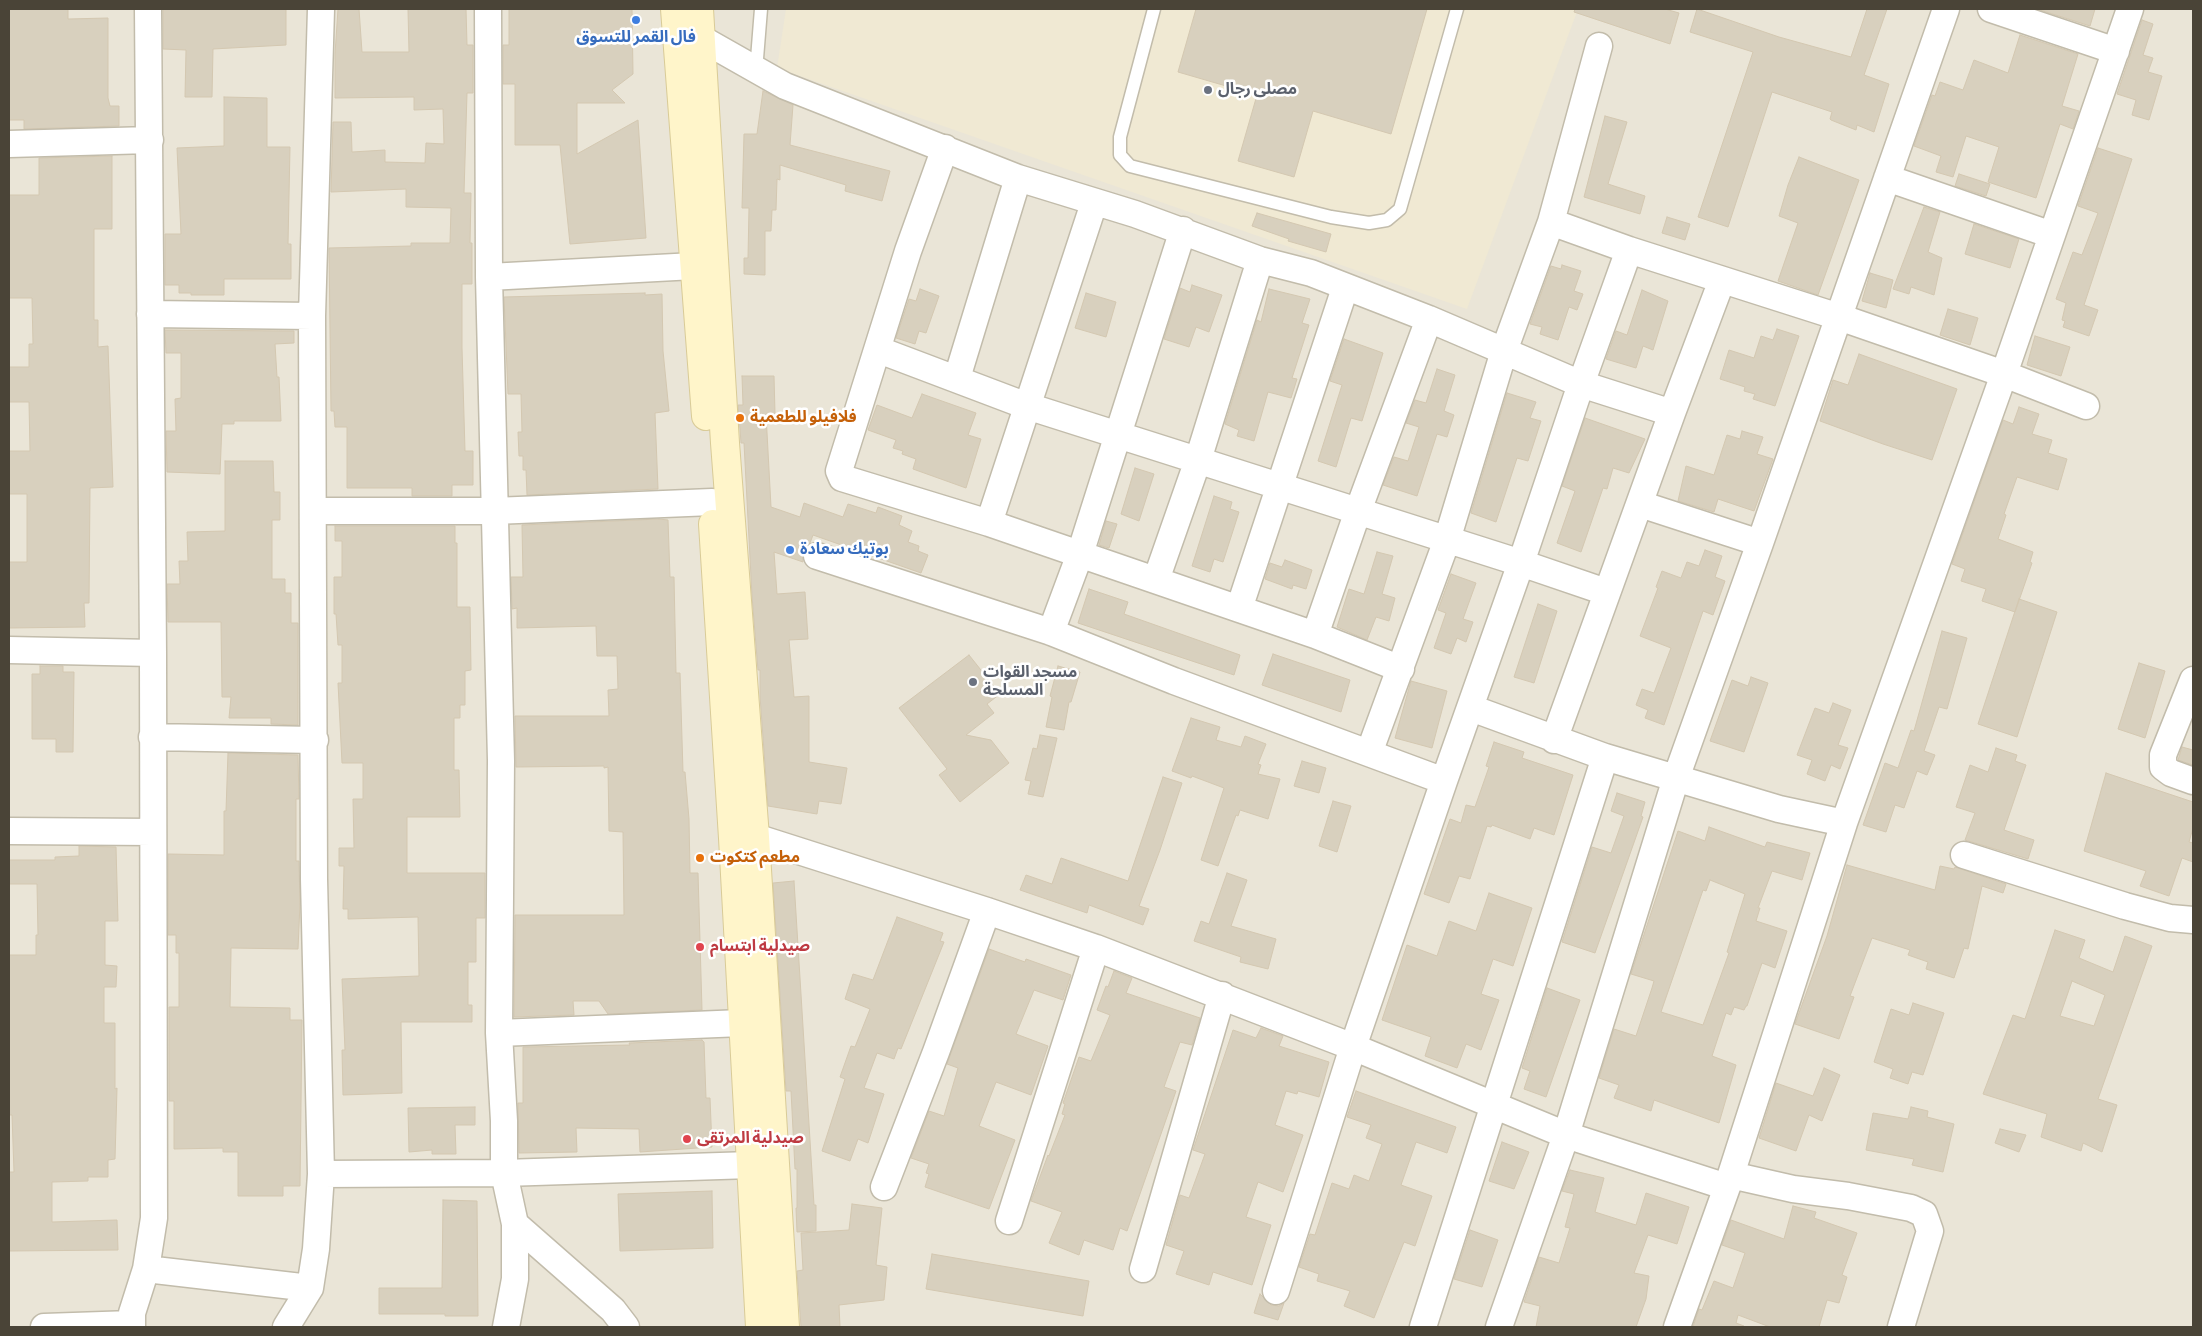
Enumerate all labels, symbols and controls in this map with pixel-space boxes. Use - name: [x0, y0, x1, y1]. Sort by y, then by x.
- marker: فال القمر للتسوق: [630, 14, 642, 26]
- place label: فال القمر للتسوق: [576, 28, 696, 48]
- place label: مصلى رجال: [1218, 80, 1297, 100]
- marker: مصلى رجال: [1202, 84, 1214, 96]
- place label: فلافيلو للطعمية: [750, 408, 857, 428]
- marker: فلافيلو للطعمية: [734, 412, 746, 424]
- place label: بوتيك سعادة: [800, 540, 889, 560]
- marker: بوتيك سعادة: [784, 544, 796, 556]
- place label: مسجد القوات المسلحة: [983, 663, 1077, 701]
- marker: مسجد القوات المسلحة: [967, 676, 979, 688]
- place label: مطعم كتكوت: [710, 848, 800, 868]
- marker: مطعم كتكوت: [694, 852, 706, 864]
- place label: صيدلية ابتسام: [710, 937, 810, 957]
- marker: صيدلية ابتسام: [694, 941, 706, 953]
- place label: صيدلية المرتقى: [697, 1129, 804, 1149]
- marker: صيدلية المرتقى: [681, 1133, 693, 1145]

